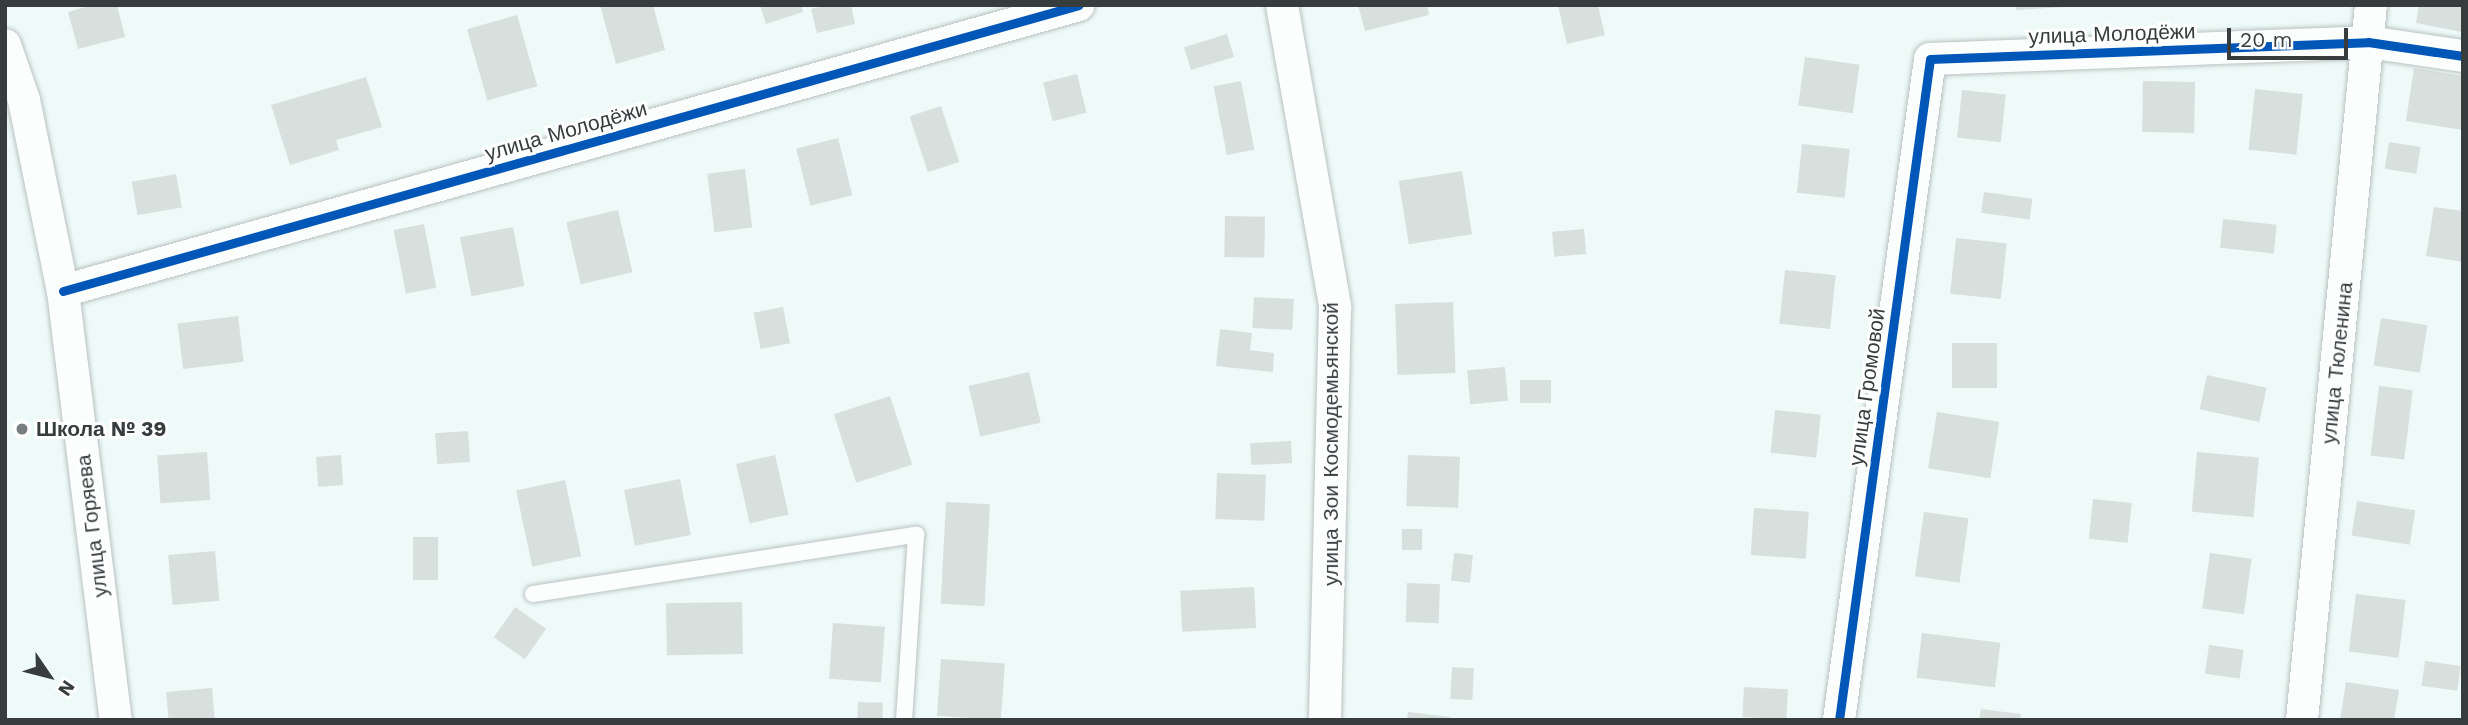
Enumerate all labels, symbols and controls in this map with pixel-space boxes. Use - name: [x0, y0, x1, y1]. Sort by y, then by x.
- scale bar: [2230, 14, 2351, 58]
- street label: улица Молодёжи: [2028, 18, 2196, 50]
- text: 20 m: [2240, 27, 2292, 52]
- street label: улица Молодёжи: [482, 96, 650, 166]
- street label: улица Тюленина: [2316, 281, 2358, 445]
- street label: улица Зои Космодемьянской: [1318, 302, 1344, 586]
- street label: улица Громовой: [1843, 307, 1891, 467]
- place label: Школа № 39: [36, 416, 167, 442]
- marker: Школа № 39: [14, 421, 30, 437]
- street label: улица Горяева: [71, 453, 113, 599]
- north arrow: [14, 641, 84, 711]
- text: N: [53, 676, 80, 701]

